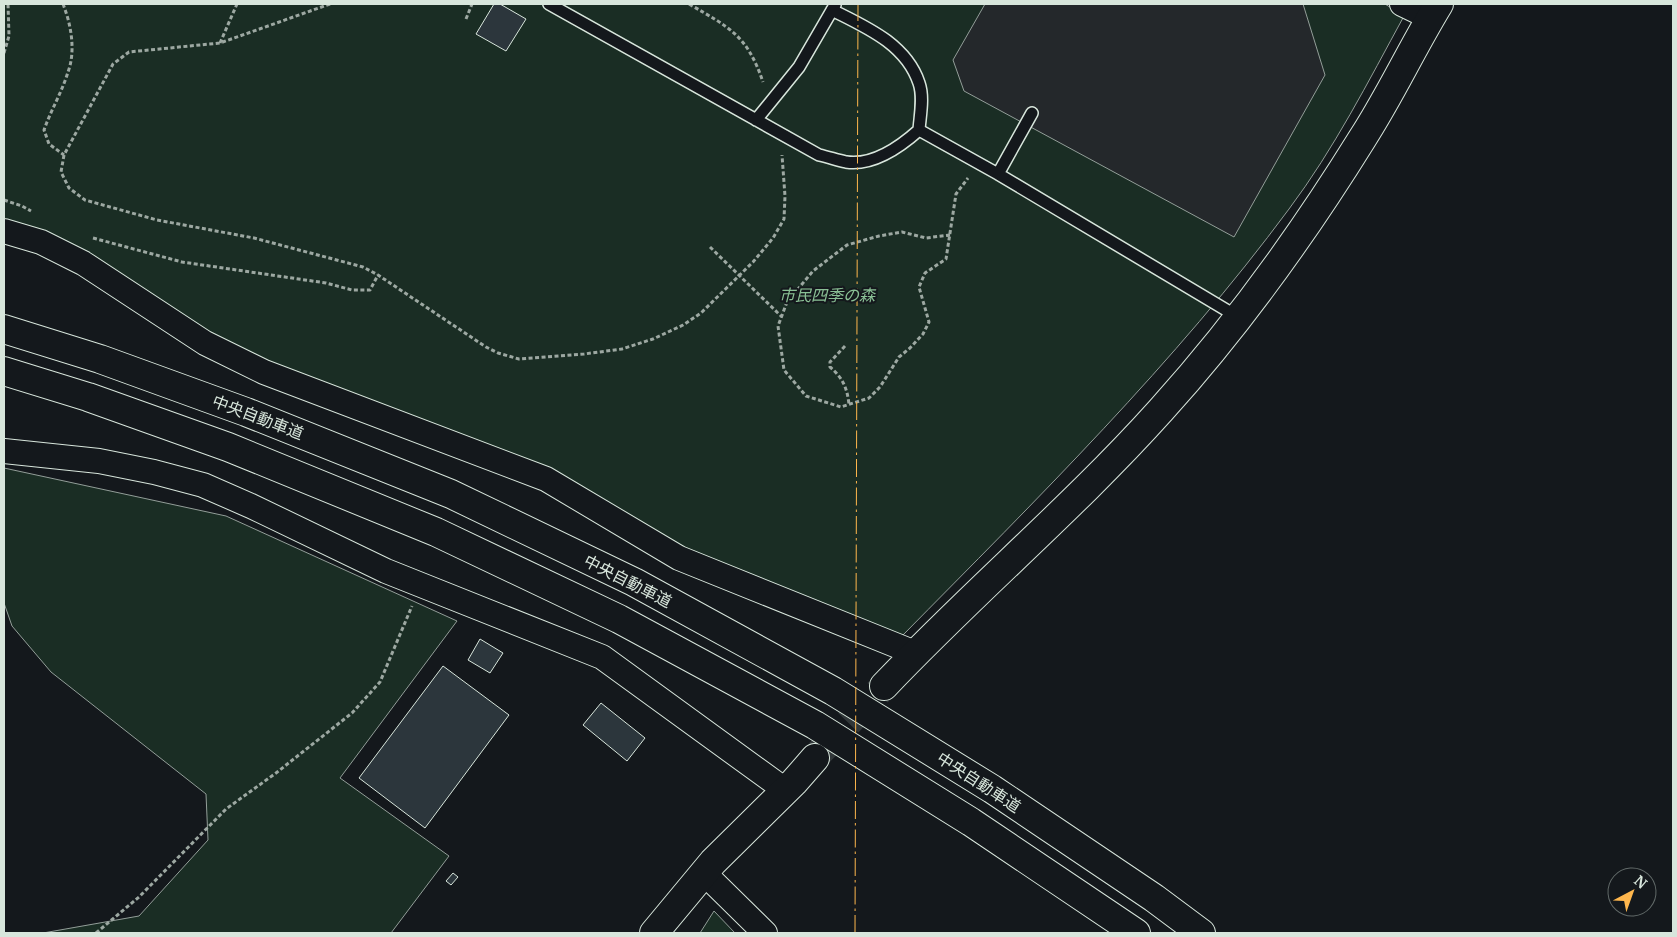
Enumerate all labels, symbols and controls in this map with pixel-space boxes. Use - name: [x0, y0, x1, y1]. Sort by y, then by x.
- park label: 市民四季の森: [779, 285, 877, 305]
- street label: 中央自動車道: [210, 390, 306, 444]
- street label: 中央自動車道: [581, 550, 675, 612]
- street label: 中央自動車道: [933, 747, 1025, 817]
- north arrow: [1607, 867, 1657, 917]
- text: N: [1630, 872, 1651, 893]

